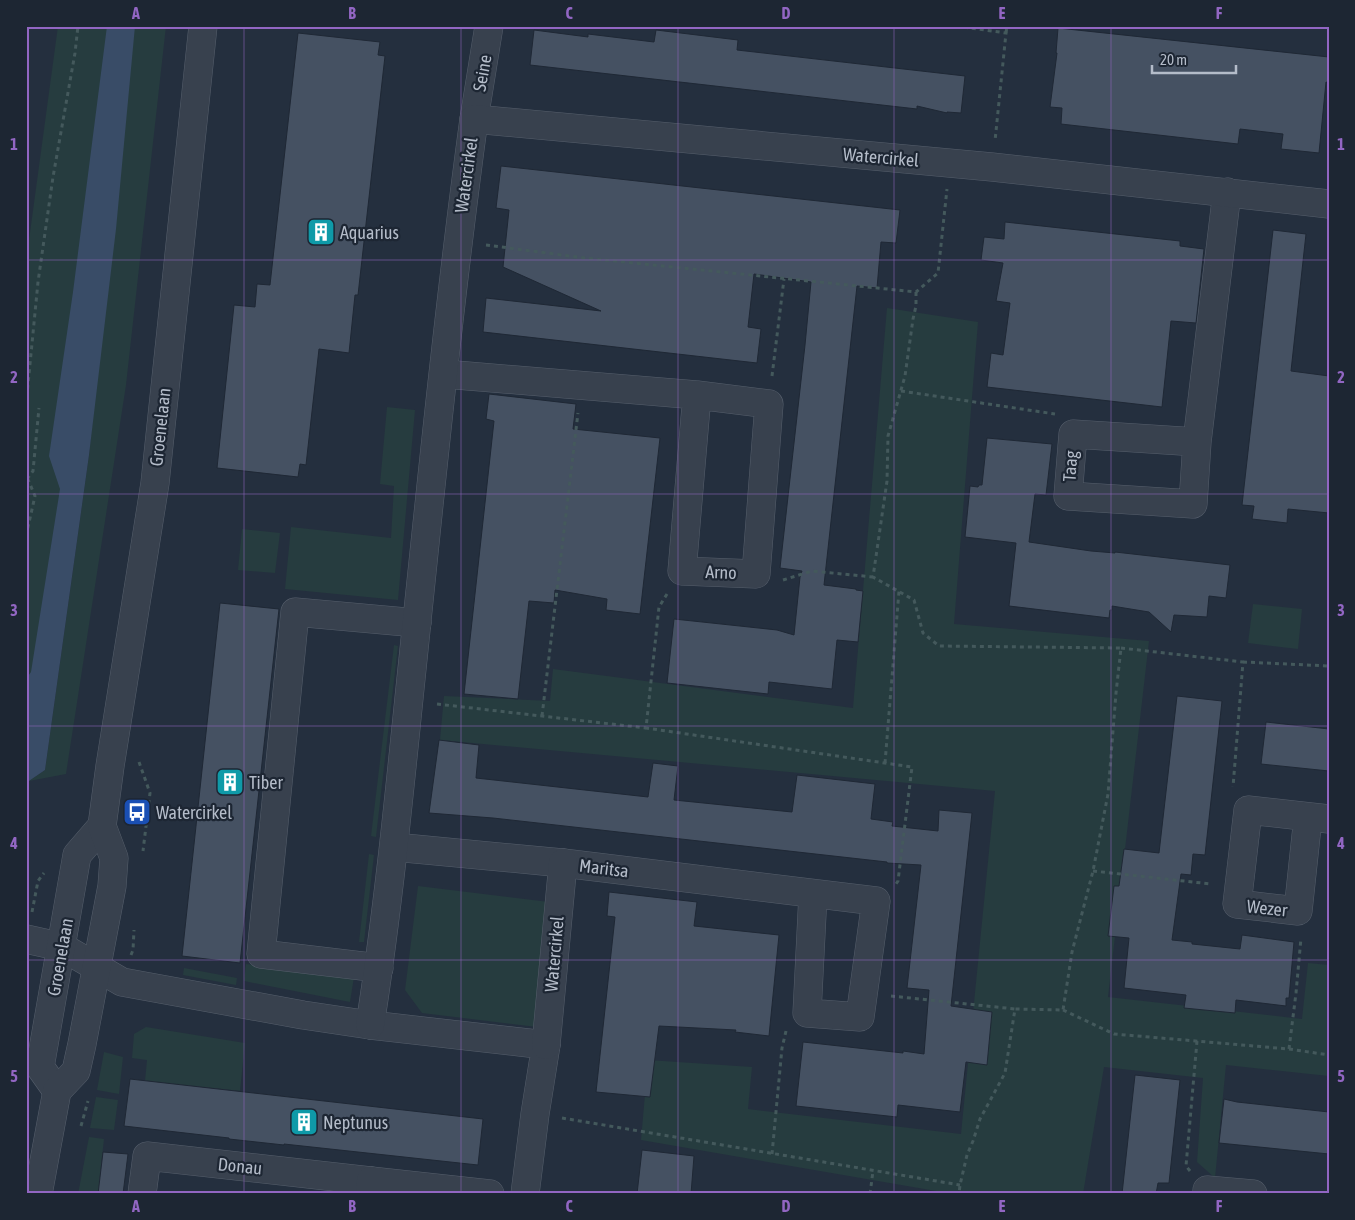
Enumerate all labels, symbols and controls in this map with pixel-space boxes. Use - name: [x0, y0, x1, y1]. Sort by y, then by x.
- text: A: [131, 4, 140, 22]
- text: B: [348, 4, 356, 22]
- text: C: [565, 4, 573, 22]
- text: D: [782, 4, 791, 22]
- text: E: [999, 4, 1006, 22]
- text: F: [1216, 4, 1223, 22]
- scale bar: [1152, 42, 1236, 74]
- text: 20 m: [1160, 51, 1187, 68]
- street label: Seine: [468, 53, 496, 93]
- text: 1: [10, 135, 18, 153]
- text: 1: [1337, 135, 1345, 153]
- street label: Watercirkel: [450, 136, 482, 214]
- street label: Watercirkel: [842, 143, 920, 171]
- building icon: Aquarius: [306, 217, 336, 247]
- place label: Aquarius: [340, 222, 399, 243]
- text: 2: [10, 368, 18, 386]
- text: 2: [1337, 368, 1345, 386]
- street label: Groenelaan: [145, 387, 175, 467]
- street label: Taag: [1058, 449, 1082, 482]
- street label: Arno: [705, 561, 737, 583]
- text: 3: [10, 601, 18, 619]
- text: 3: [1337, 601, 1345, 619]
- building icon: Tiber: [215, 767, 245, 797]
- place label: Tiber: [249, 772, 283, 793]
- bus stop icon: Watercirkel: [122, 797, 152, 827]
- place label: Watercirkel: [156, 802, 232, 823]
- text: 4: [9, 834, 18, 852]
- text: 4: [1336, 834, 1345, 852]
- street label: Maritsa: [578, 855, 630, 881]
- street label: Wezer: [1246, 895, 1289, 921]
- street label: Watercirkel: [540, 915, 568, 993]
- street label: Groenelaan: [43, 916, 77, 998]
- text: 5: [10, 1067, 18, 1085]
- text: 5: [1337, 1067, 1345, 1085]
- building icon: Neptunus: [289, 1107, 319, 1137]
- place label: Neptunus: [323, 1112, 388, 1133]
- street label: Donau: [217, 1153, 263, 1179]
- text: A: [131, 1197, 140, 1215]
- text: B: [348, 1197, 356, 1215]
- text: C: [565, 1197, 573, 1215]
- text: D: [782, 1197, 791, 1215]
- text: E: [999, 1197, 1006, 1215]
- text: F: [1216, 1197, 1223, 1215]

